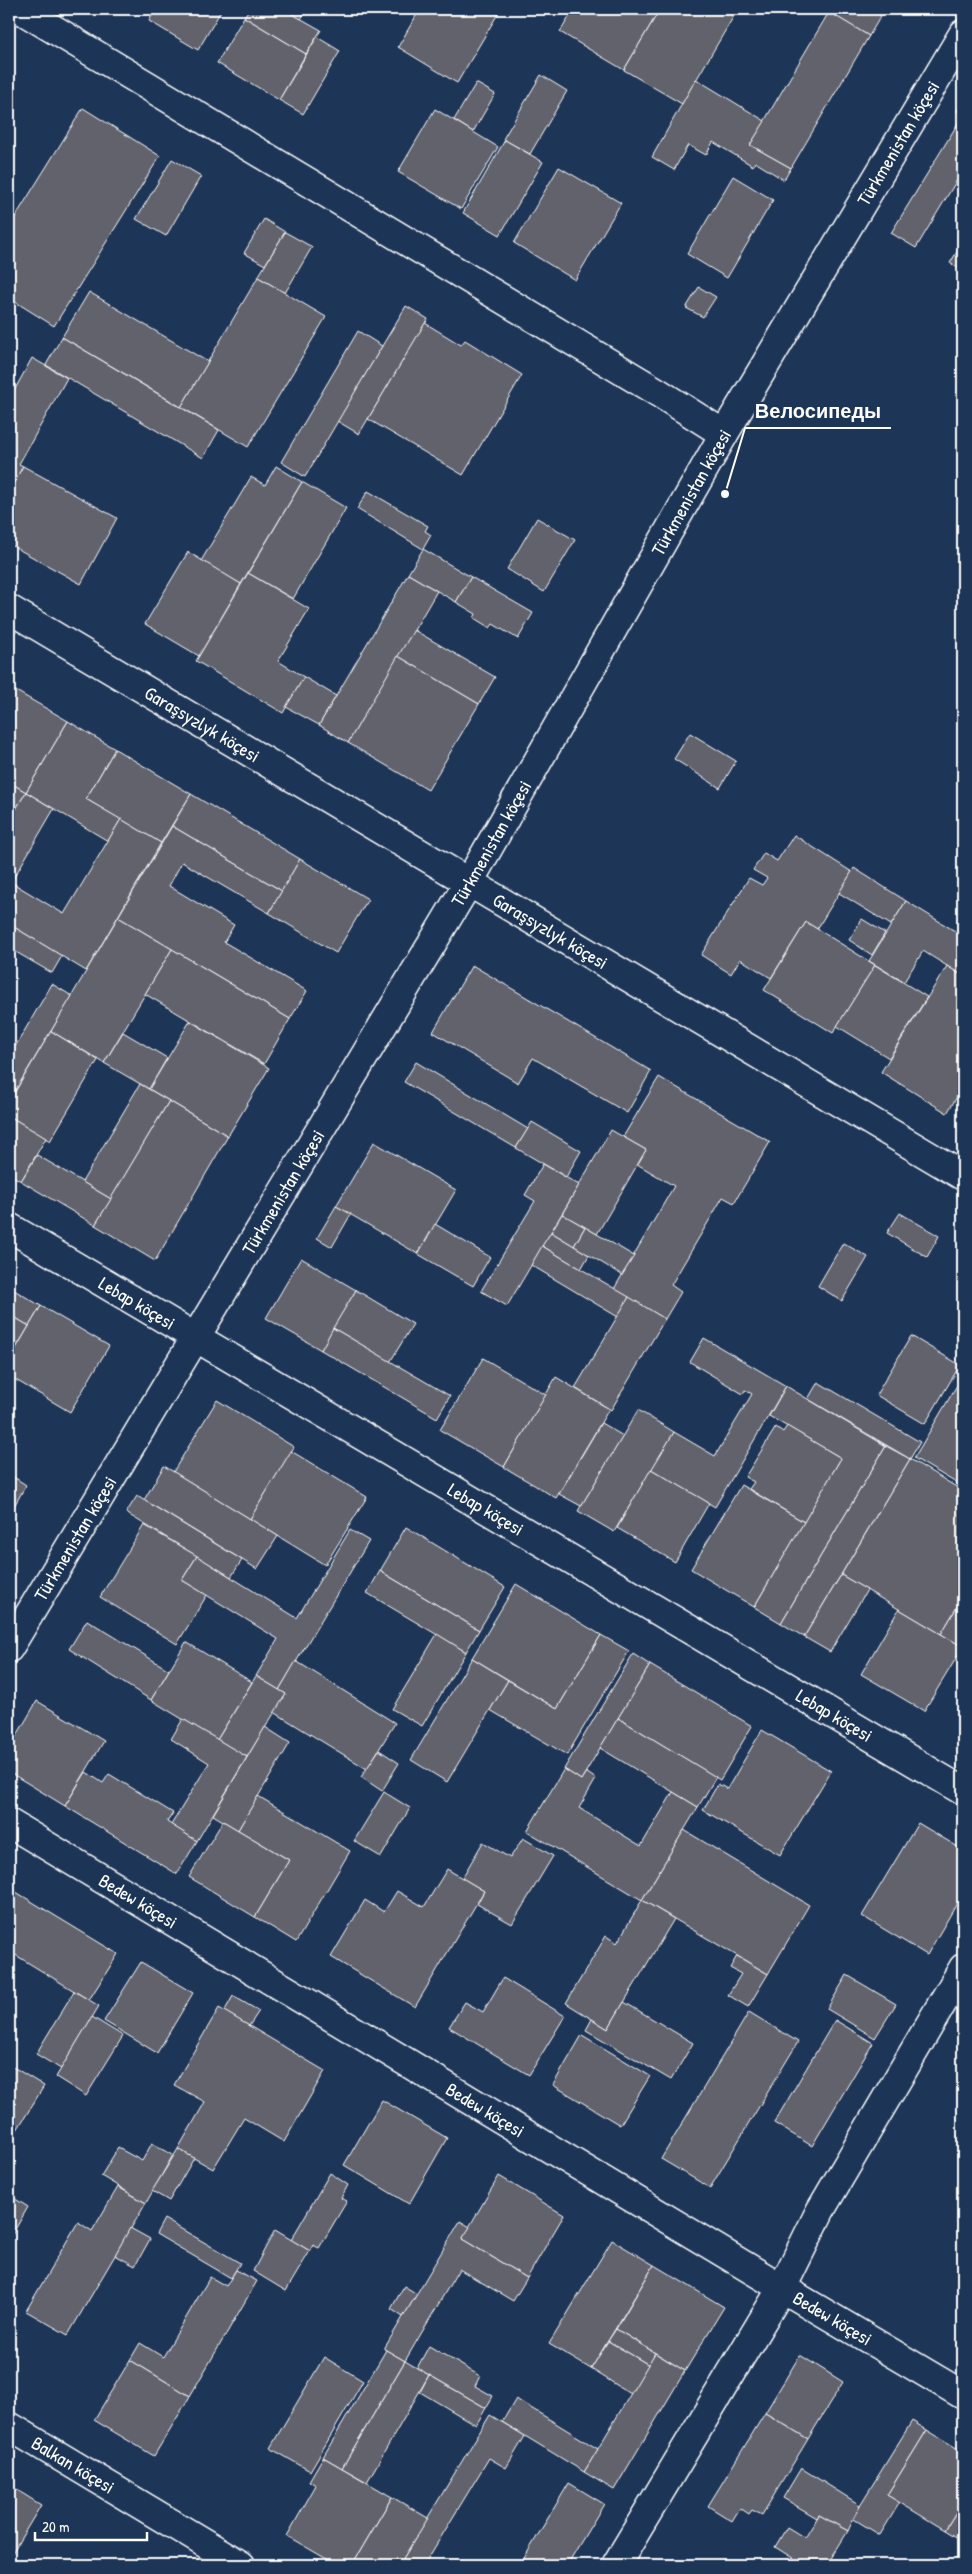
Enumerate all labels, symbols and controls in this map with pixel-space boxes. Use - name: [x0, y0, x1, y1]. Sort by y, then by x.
- street label: Türkmenistan köçesi: [850, 76, 945, 210]
- callout: Велосипеды: [745, 393, 891, 428]
- text: Велосипеды: [755, 397, 881, 424]
- street label: Türkmenistan köçesi: [645, 424, 737, 560]
- street label: Garaşsyzlyk köçesi: [140, 680, 265, 768]
- street label: Türkmenistan köçesi: [444, 775, 537, 911]
- street label: Garaşsyzlyk köçesi: [488, 887, 613, 975]
- street label: Türkmenistan köçesi: [235, 1125, 330, 1259]
- street label: Lebap köçesi: [94, 1270, 180, 1336]
- street label: Türkmenistan köçesi: [27, 1471, 122, 1606]
- street label: Lebap köçesi: [443, 1476, 529, 1542]
- street label: Lebap köçesi: [792, 1682, 878, 1748]
- street label: Bedew köçesi: [94, 1867, 183, 1935]
- street label: Bedew köçesi: [441, 2076, 530, 2143]
- street label: Bedew köçesi: [788, 2285, 877, 2351]
- street label: Balkan köçesi: [27, 2430, 120, 2499]
- scale bar: [35, 2509, 148, 2541]
- text: 20 m: [42, 2516, 69, 2537]

